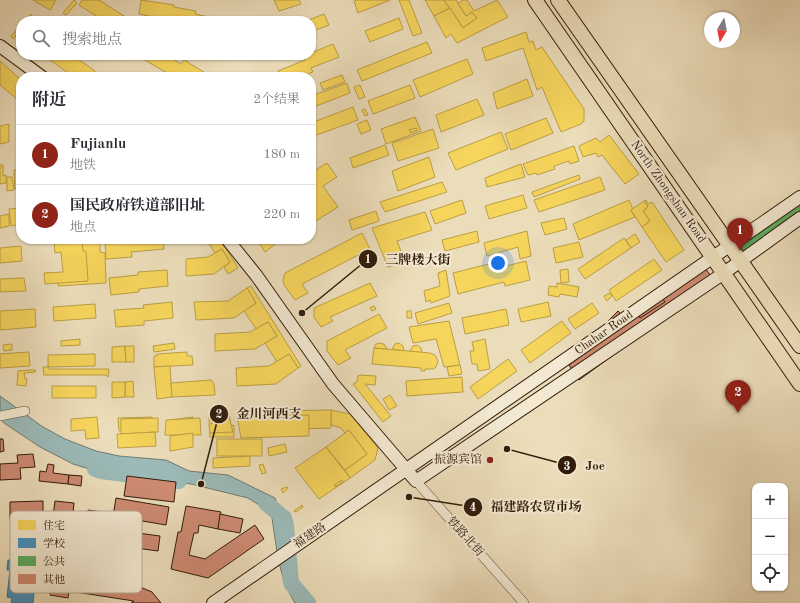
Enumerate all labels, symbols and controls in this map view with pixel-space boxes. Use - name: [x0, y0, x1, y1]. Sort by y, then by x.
- north arrow: [704, 12, 740, 48]
- search box: [16, 16, 316, 60]
- icon: search: [30, 27, 52, 49]
- text: 搜索地点: [62, 33, 122, 48]
- text: 附近: [32, 92, 66, 109]
- text: 2个结果: [253, 93, 300, 106]
- text: Fujianlu: [70, 137, 126, 152]
- street label: North Zhongshan Road: [628, 139, 708, 245]
- text: 1: [41, 148, 49, 161]
- text: 180 m: [263, 148, 300, 161]
- text: 地铁: [70, 159, 96, 172]
- text: 国民政府铁道部旧址: [70, 199, 205, 214]
- text: 2: [41, 208, 49, 221]
- text: 220 m: [263, 208, 300, 221]
- pin: 1: [727, 218, 753, 251]
- text: 地点: [70, 221, 96, 234]
- callout: 三牌楼大街: [358, 246, 459, 271]
- text: 三牌楼大街: [385, 252, 451, 267]
- your location: [488, 253, 508, 273]
- text: 1: [365, 254, 371, 266]
- street label: Chahar Road: [573, 309, 635, 357]
- pin: 2: [725, 380, 751, 413]
- callout: 金川河西支: [209, 401, 310, 426]
- text: 金川河西支: [236, 406, 302, 421]
- text: 2: [216, 409, 223, 421]
- place label: 振源宾馆: [434, 452, 482, 466]
- callout: Joe: [557, 453, 613, 478]
- marker: 振源宾馆: [485, 455, 495, 465]
- text: Joe: [585, 460, 605, 473]
- text: 3: [564, 461, 571, 473]
- map controls: [752, 483, 788, 591]
- button: +: [752, 483, 788, 519]
- callout: 福建路农贸市场: [463, 494, 590, 519]
- text: 福建路农贸市场: [490, 499, 582, 514]
- text: 4: [470, 502, 477, 514]
- legend: [10, 511, 142, 593]
- street label: 铁路北街: [444, 514, 488, 560]
- text: 住宅: [43, 519, 65, 532]
- street label: 福建路: [291, 519, 328, 551]
- button: −: [752, 519, 788, 555]
- text: 学校: [43, 537, 65, 550]
- text: 公共: [43, 555, 65, 568]
- button: locate: [752, 555, 788, 591]
- text: 其他: [43, 573, 65, 586]

